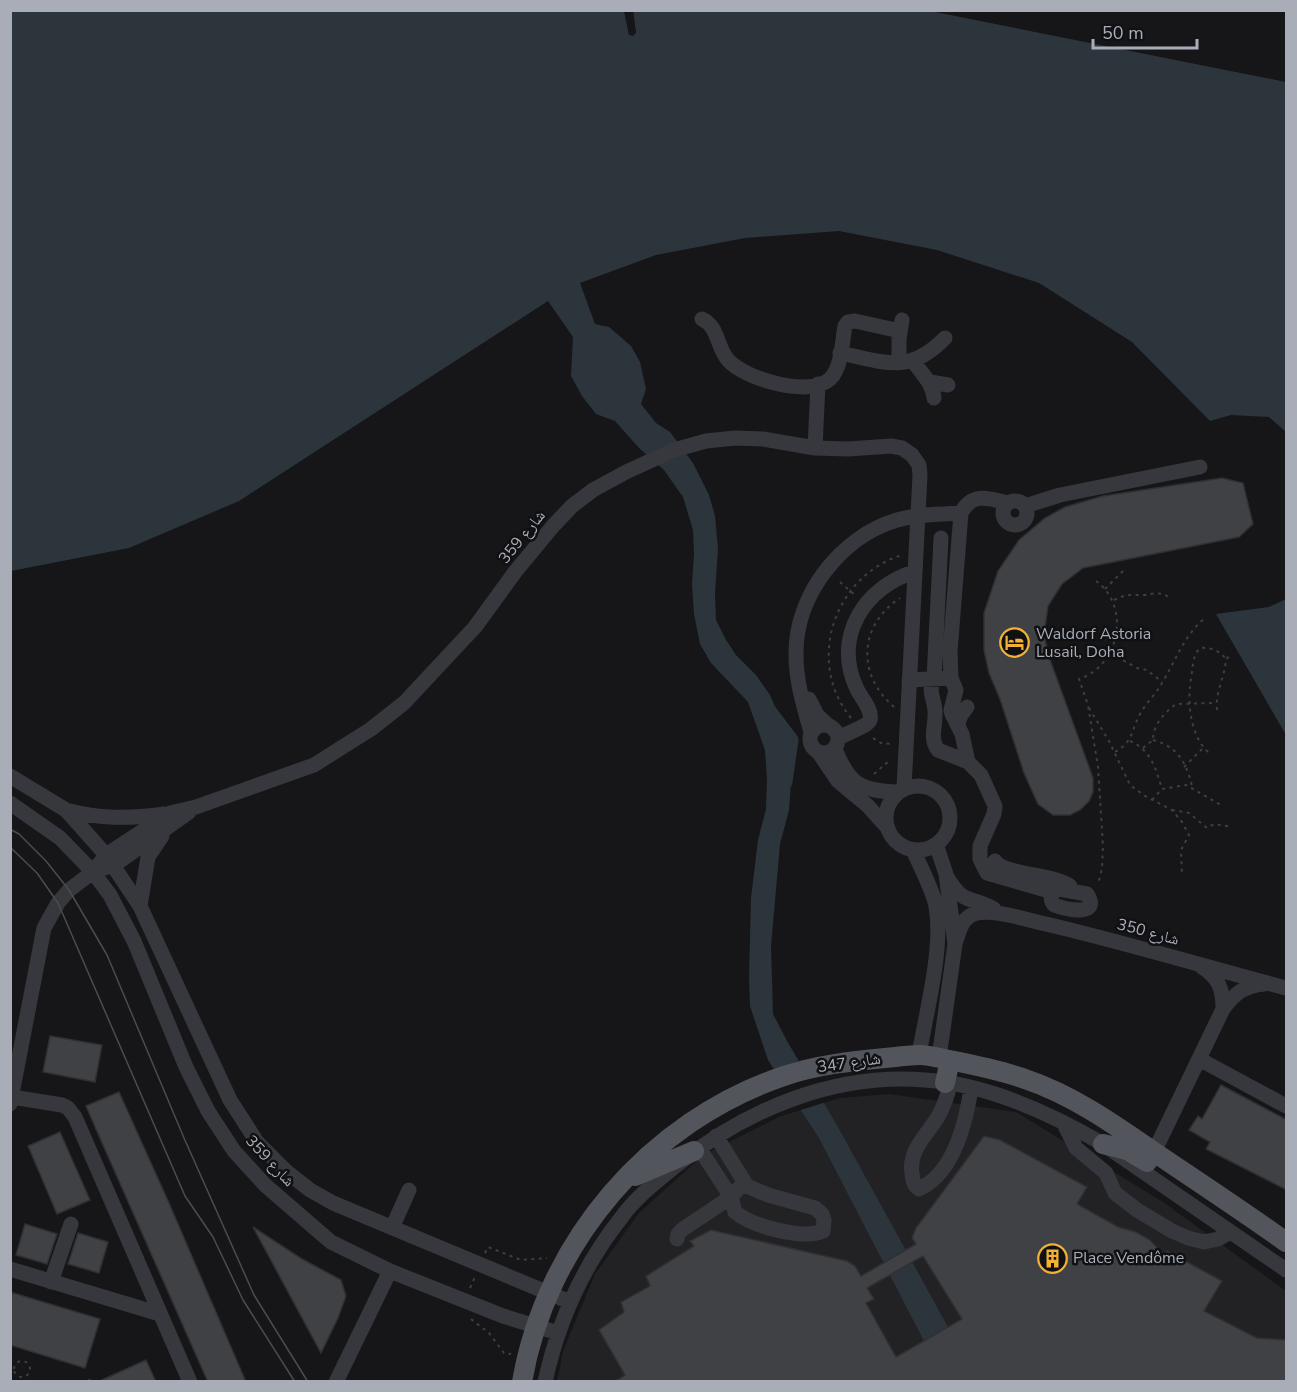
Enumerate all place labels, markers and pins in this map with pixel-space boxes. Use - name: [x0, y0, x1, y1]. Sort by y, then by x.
- place label: Waldorf Astoria Lusail, Doha: [1036, 623, 1151, 663]
- hotel icon: Waldorf Astoria Lusail, Doha: [999, 627, 1031, 659]
- building icon: Place Vendôme: [1036, 1242, 1068, 1274]
- place label: Place Vendôme: [1073, 1247, 1184, 1269]

